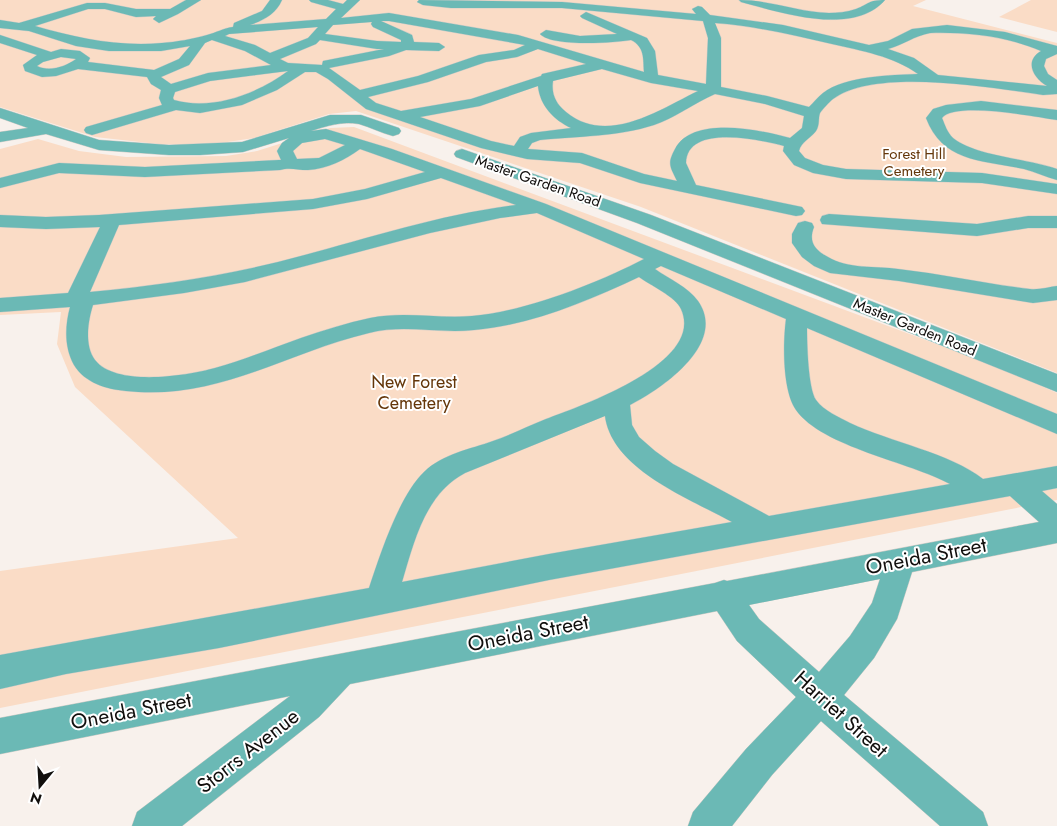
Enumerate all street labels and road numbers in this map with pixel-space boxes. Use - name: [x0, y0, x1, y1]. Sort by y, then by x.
- street label: Master Garden Road: [472, 149, 604, 213]
- street label: Master Garden Road: [850, 292, 980, 362]
- street label: Oneida Street: [863, 530, 989, 582]
- street label: Oneida Street: [465, 607, 591, 659]
- street label: Harriet Street: [787, 664, 895, 764]
- street label: Oneida Street: [68, 685, 194, 737]
- street label: Storrs Avenue: [190, 701, 306, 801]

